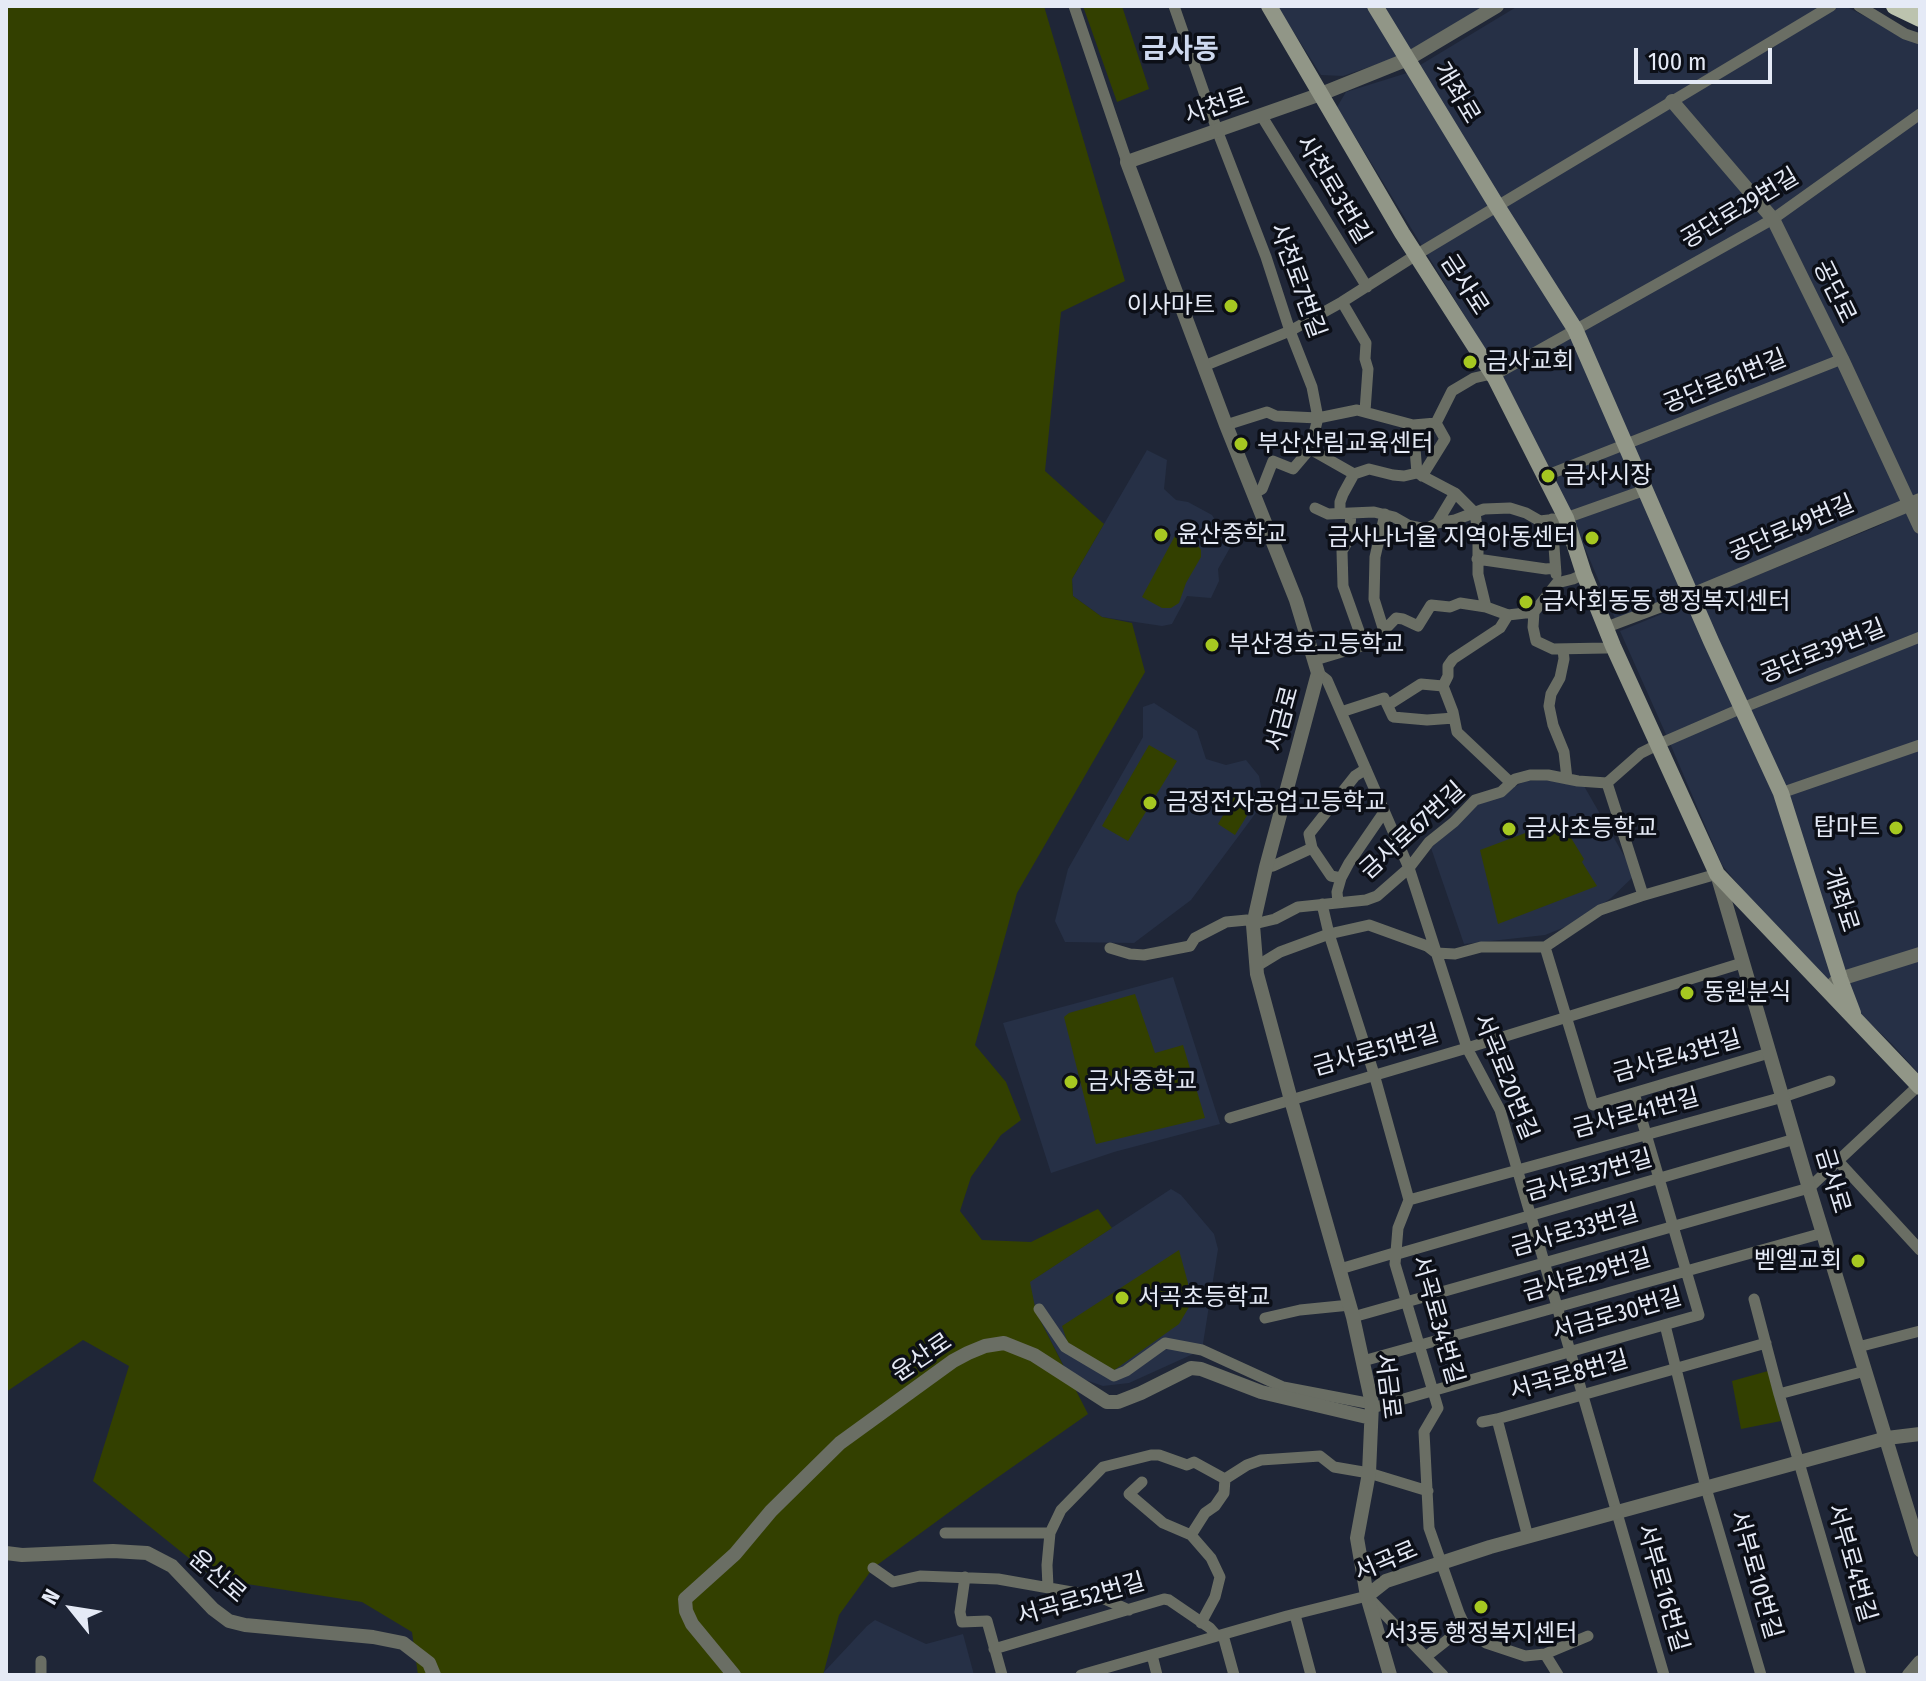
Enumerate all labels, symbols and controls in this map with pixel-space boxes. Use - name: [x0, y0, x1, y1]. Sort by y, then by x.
- scale bar: [1638, 32, 1776, 82]
- district label: 금사동: [1141, 33, 1219, 67]
- text: 100 m: [1648, 48, 1706, 76]
- street label: 개좌로: [1427, 57, 1485, 129]
- street label: 사천로: [1181, 83, 1253, 131]
- street label: 사천로3번길: [1289, 131, 1377, 249]
- street label: 공단로29번길: [1676, 163, 1804, 255]
- street label: 사천로7번길: [1263, 220, 1331, 342]
- street label: 금사로: [1434, 249, 1494, 321]
- street label: 공단로: [1807, 256, 1861, 328]
- place label: 이사마트: [1127, 292, 1215, 320]
- marker: 이사마트: [1222, 297, 1240, 315]
- street label: 공단로61번길: [1659, 344, 1791, 420]
- place label: 금사교회: [1486, 348, 1574, 376]
- marker: 금사교회: [1461, 353, 1479, 371]
- place label: 부산산림교육센터: [1257, 430, 1434, 458]
- marker: 부산산림교육센터: [1232, 435, 1250, 453]
- place label: 금사시장: [1564, 462, 1652, 490]
- marker: 금사시장: [1539, 467, 1557, 485]
- street label: 공단로49번길: [1725, 490, 1859, 568]
- place label: 윤산중학교: [1177, 521, 1287, 549]
- place label: 금사나너울 지역아동센터: [1327, 524, 1576, 552]
- marker: 윤산중학교: [1152, 526, 1170, 544]
- marker: 금사나너울 지역아동센터: [1583, 529, 1601, 547]
- place label: 금사회동동 행정복지센터: [1542, 588, 1791, 616]
- marker: 금사회동동 행정복지센터: [1517, 593, 1535, 611]
- street label: 공단로39번길: [1756, 614, 1890, 690]
- place label: 부산경호고등학교: [1228, 631, 1405, 659]
- marker: 부산경호고등학교: [1203, 636, 1221, 654]
- street label: 서금로: [1261, 683, 1305, 755]
- street label: 금사로67번길: [1354, 776, 1472, 886]
- place label: 금정전자공업고등학교: [1166, 789, 1387, 817]
- marker: 금정전자공업고등학교: [1141, 794, 1159, 812]
- place label: 탑마트: [1814, 814, 1880, 842]
- place label: 금사초등학교: [1525, 815, 1657, 843]
- marker: 탑마트: [1887, 819, 1905, 837]
- marker: 금사초등학교: [1500, 820, 1518, 838]
- street label: 개좌로: [1816, 864, 1864, 936]
- place label: 동원분식: [1703, 979, 1791, 1007]
- marker: 동원분식: [1678, 984, 1696, 1002]
- street label: 서곡로20번길: [1467, 1010, 1543, 1144]
- street label: 금사로51번길: [1310, 1019, 1442, 1083]
- street label: 금사로43번길: [1609, 1025, 1745, 1089]
- place label: 금사중학교: [1087, 1068, 1197, 1096]
- marker: 금사중학교: [1062, 1073, 1080, 1091]
- street label: 금사로41번길: [1569, 1083, 1703, 1145]
- street label: 금사로37번길: [1522, 1144, 1656, 1208]
- street label: 금사로: [1809, 1145, 1855, 1217]
- street label: 금사로33번길: [1508, 1199, 1642, 1263]
- street label: 금사로29번길: [1519, 1244, 1655, 1308]
- place label: 벧엘교회: [1754, 1247, 1842, 1275]
- street label: 서곡로34번길: [1405, 1252, 1469, 1388]
- marker: 벧엘교회: [1849, 1252, 1867, 1270]
- street label: 서금로30번길: [1549, 1283, 1685, 1347]
- place label: 서곡초등학교: [1138, 1284, 1270, 1312]
- marker: 서곡초등학교: [1113, 1289, 1131, 1307]
- street label: 윤산로: [886, 1328, 958, 1388]
- street label: 서곡로8번길: [1506, 1345, 1632, 1407]
- street label: 서금로: [1369, 1351, 1405, 1421]
- street label: 서부로4번길: [1820, 1500, 1882, 1626]
- street label: 서부로10번길: [1723, 1507, 1787, 1643]
- street label: 서부로16번길: [1630, 1521, 1694, 1655]
- street label: 서곡로: [1350, 1536, 1422, 1588]
- street label: 윤산로: [183, 1544, 251, 1610]
- street label: 서곡로52번길: [1014, 1568, 1148, 1632]
- north arrow: [32, 1569, 112, 1649]
- text: N: [36, 1584, 66, 1609]
- marker: 서3동 행정복지센터: [1472, 1598, 1490, 1616]
- place label: 서3동 행정복지센터: [1384, 1620, 1578, 1648]

